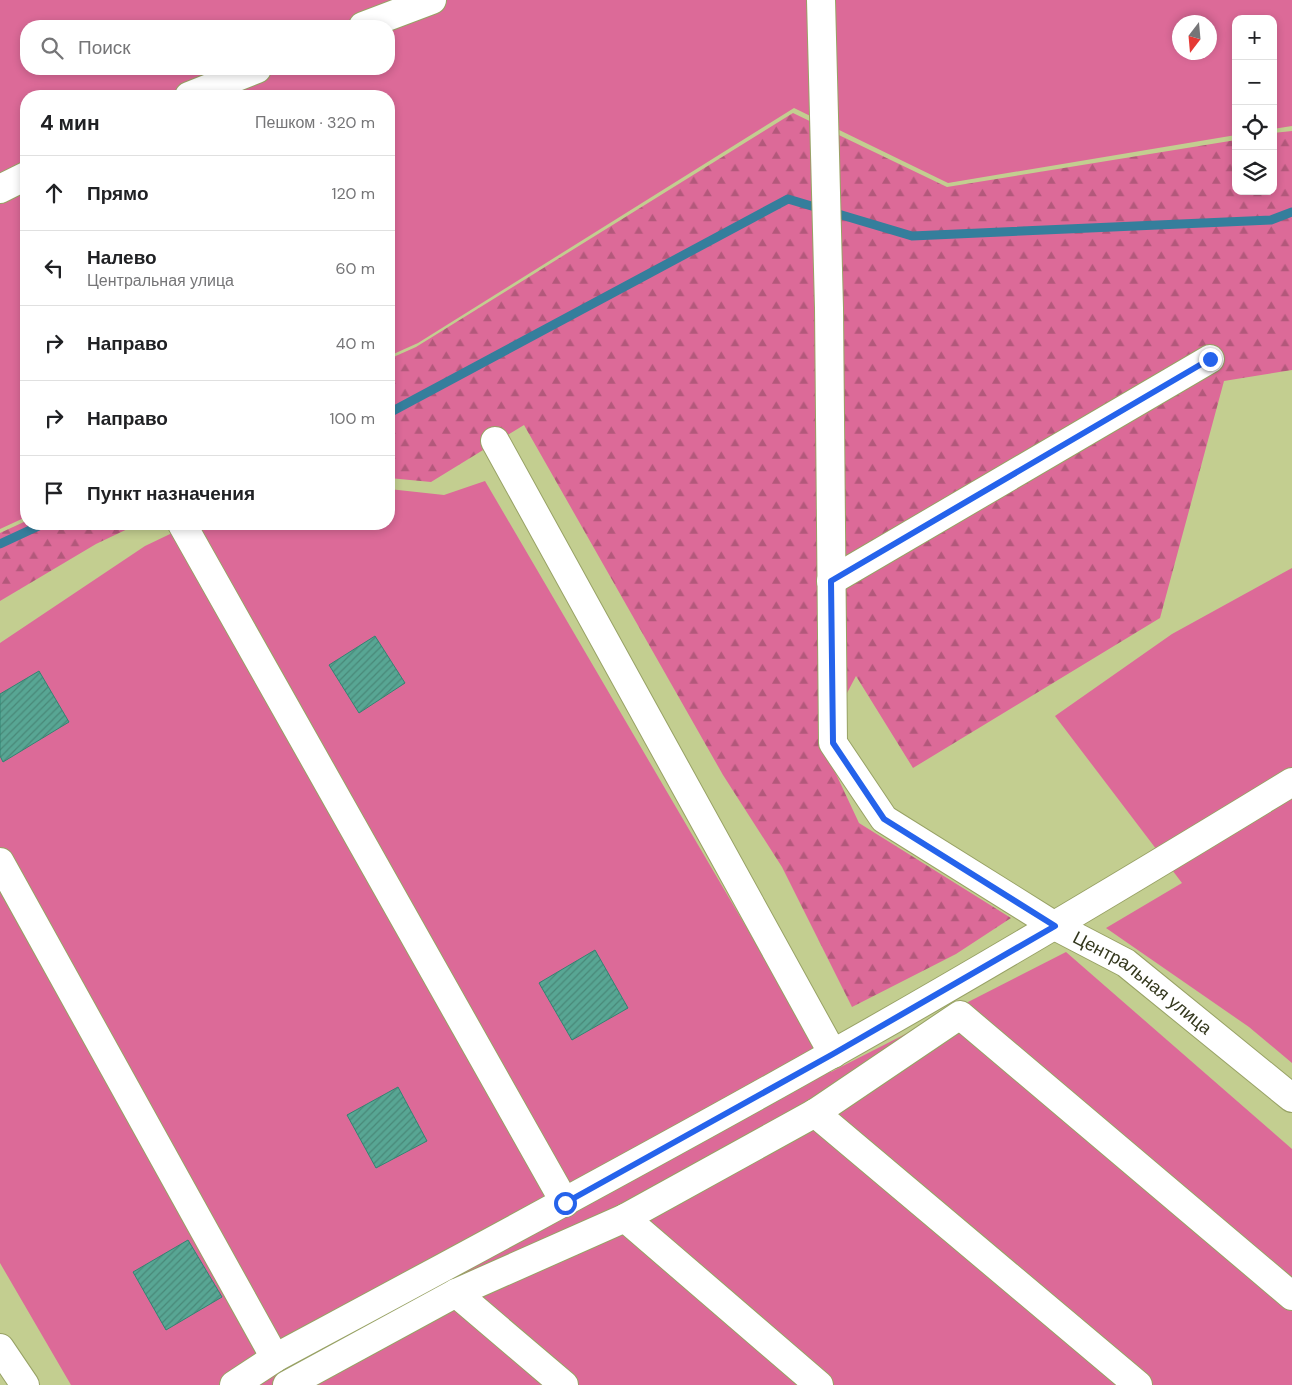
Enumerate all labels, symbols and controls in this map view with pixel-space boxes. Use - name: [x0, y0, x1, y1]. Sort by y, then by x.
- north arrow: [1172, 15, 1217, 60]
- map controls: [1232, 15, 1277, 195]
- button: +: [1232, 15, 1277, 60]
- search box: [20, 20, 395, 75]
- icon: search: [38, 34, 66, 62]
- text: Поиск: [78, 35, 131, 60]
- button: −: [1232, 60, 1277, 105]
- button: locate: [1232, 105, 1277, 150]
- text: 4 мин: [40, 109, 100, 137]
- text: Пешком · 320 m: [255, 112, 375, 133]
- button: layers: [1232, 150, 1277, 195]
- icon: ahead: [40, 179, 68, 207]
- text: Прямо: [87, 181, 149, 206]
- text: 120 m: [331, 183, 375, 204]
- text: Налево: [87, 245, 157, 270]
- icon: left: [40, 254, 68, 282]
- text: 60 m: [335, 258, 375, 279]
- text: Центральная улица: [87, 270, 234, 291]
- icon: right: [40, 329, 68, 357]
- text: Направо: [87, 331, 168, 356]
- text: 40 m: [336, 333, 375, 354]
- route end: [1199, 348, 1222, 371]
- icon: right: [40, 404, 68, 432]
- text: Направо: [87, 406, 168, 431]
- text: 100 m: [330, 408, 375, 429]
- icon: arrive: [40, 479, 68, 507]
- text: Пункт назначения: [87, 481, 255, 506]
- street label: Центральная улица: [1069, 925, 1218, 1041]
- route start: [554, 1192, 577, 1215]

